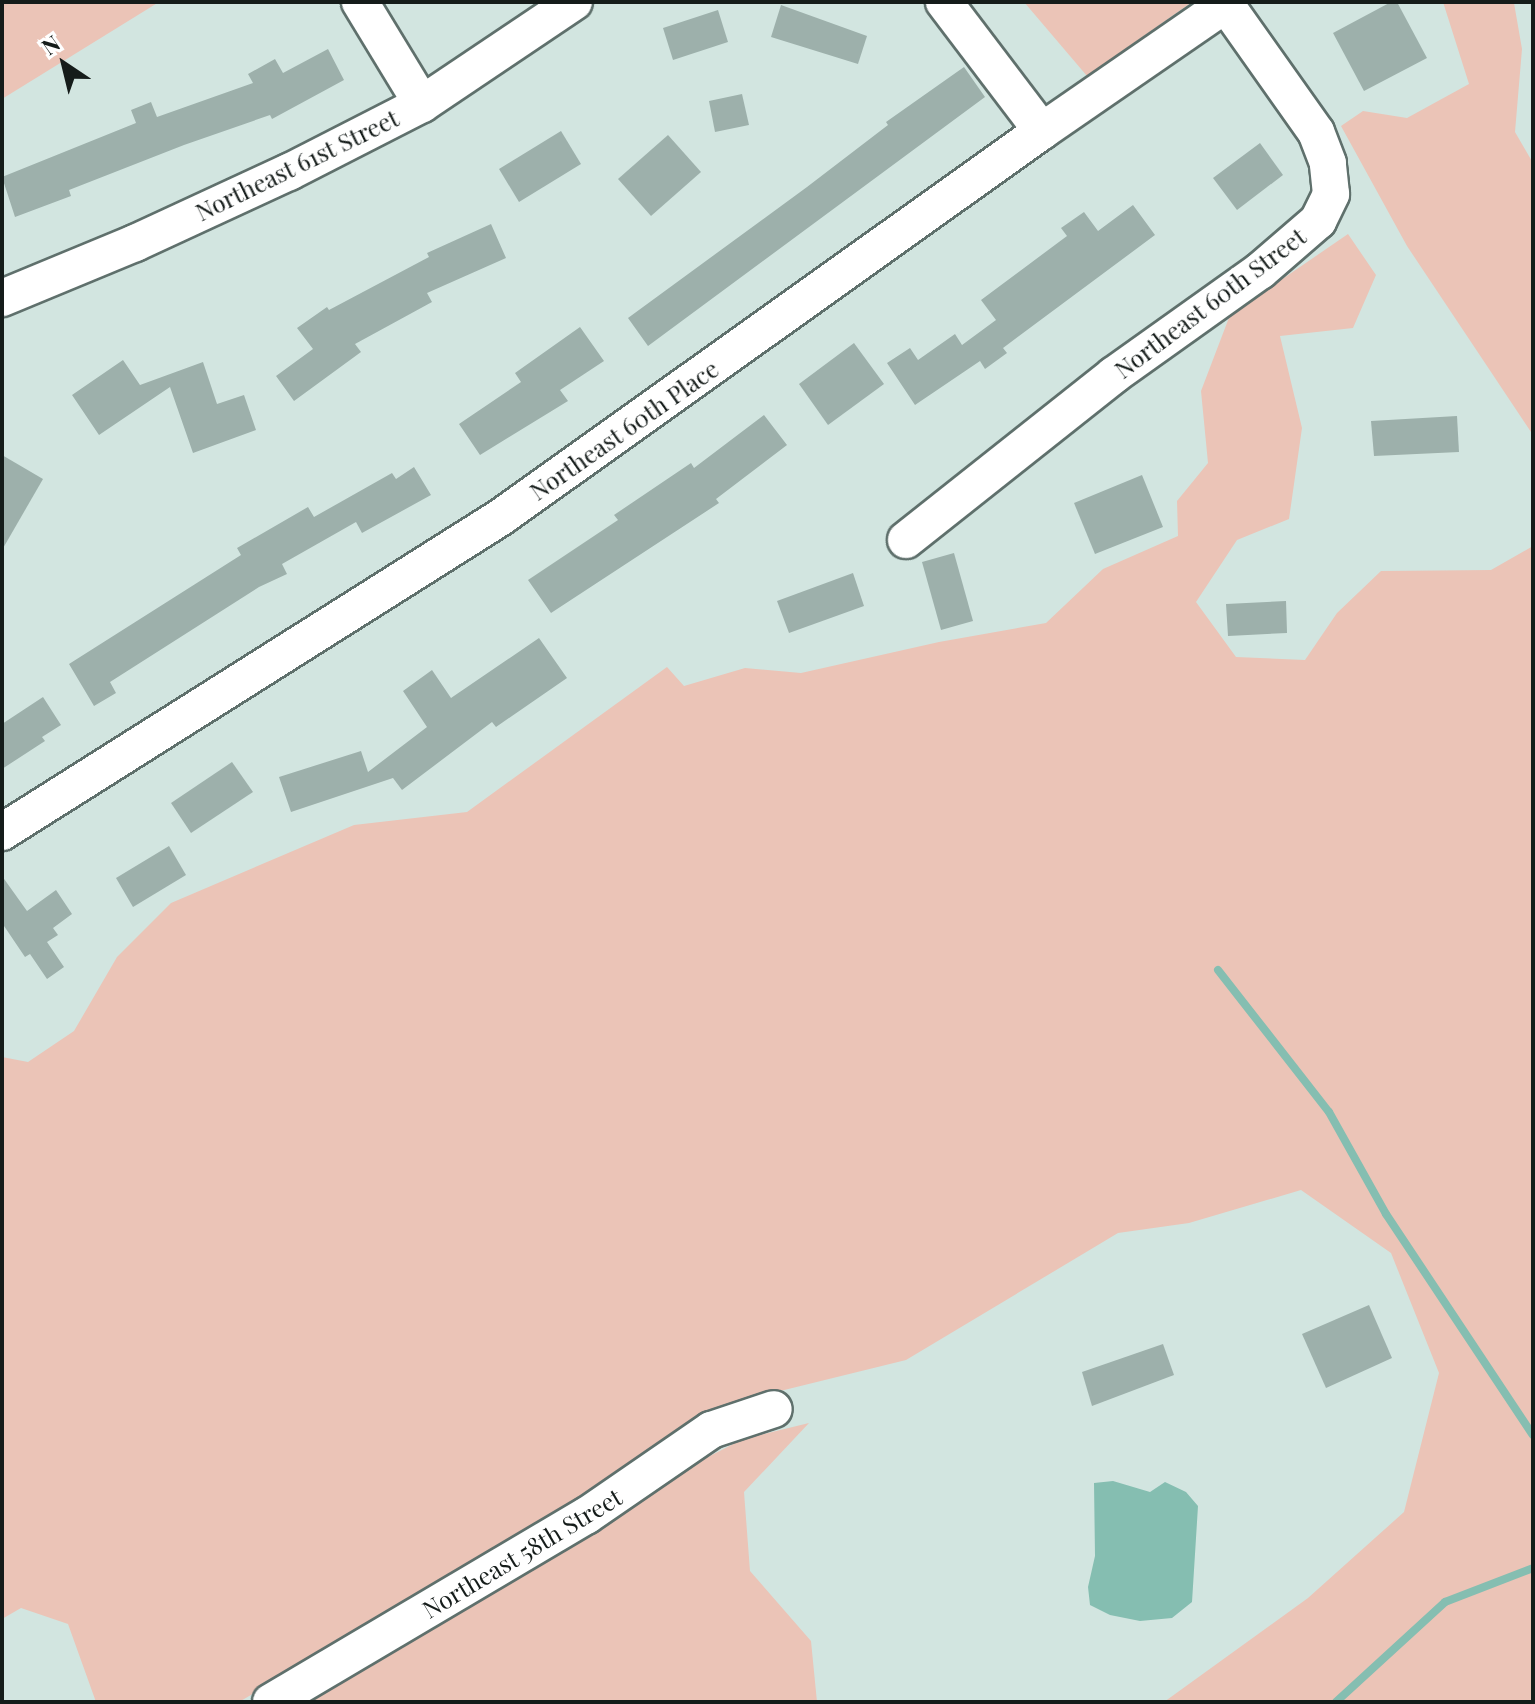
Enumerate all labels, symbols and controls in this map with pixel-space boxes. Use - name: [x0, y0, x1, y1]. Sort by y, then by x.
- north arrow: [24, 24, 104, 104]
- text: N: [35, 28, 65, 61]
- street label: Northeast 61st Street: [190, 103, 404, 227]
- street label: Northeast 60th Street: [1109, 222, 1311, 384]
- street label: Northeast 60th Place: [524, 354, 724, 506]
- street label: Northeast 58th Street: [417, 1482, 627, 1624]

